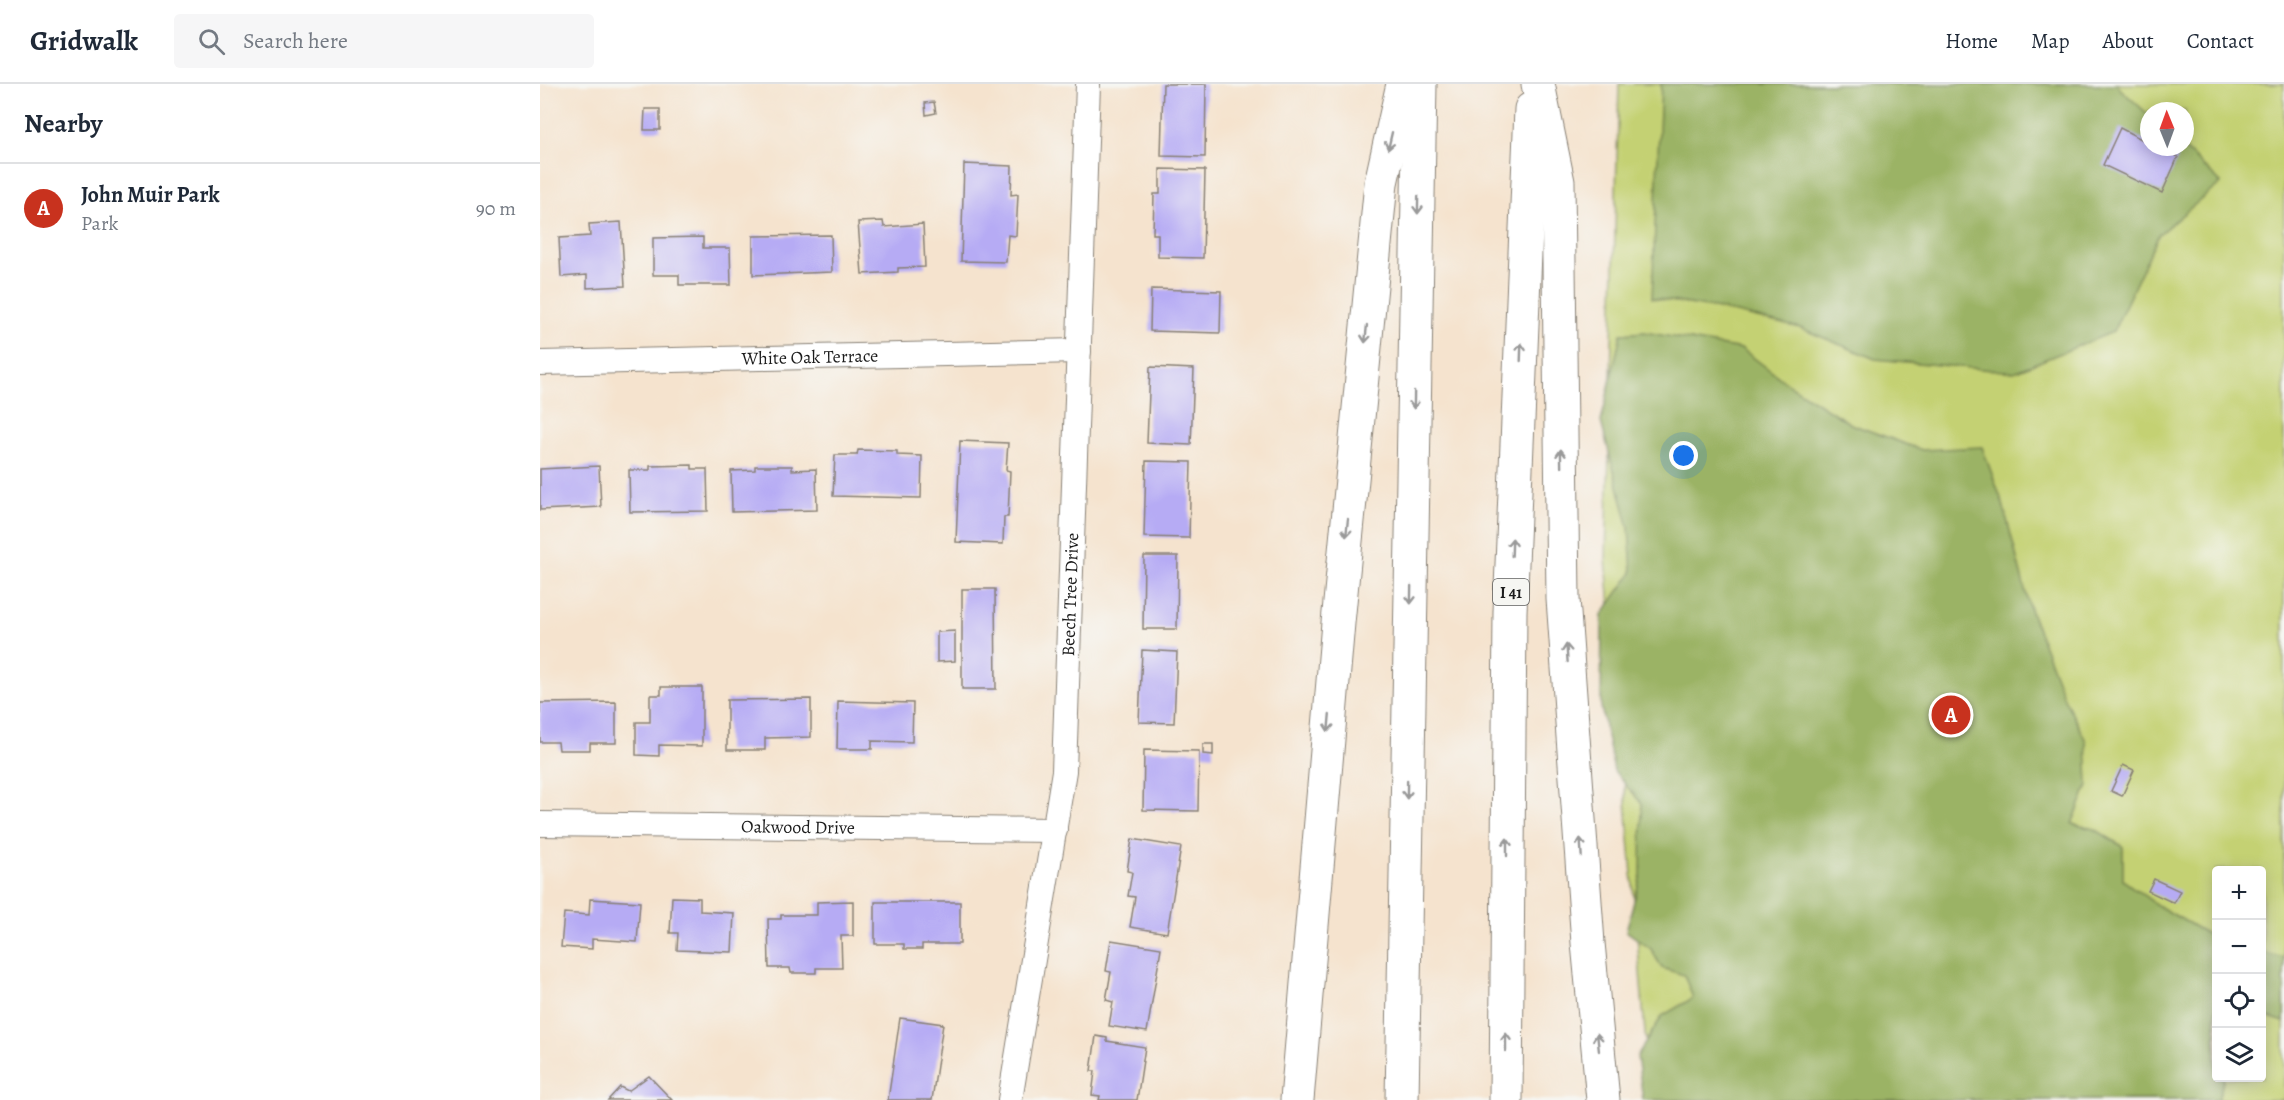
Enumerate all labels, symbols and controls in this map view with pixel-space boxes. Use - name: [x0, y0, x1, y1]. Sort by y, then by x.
- search box: [174, 14, 594, 68]
- text: Gridwalk: [30, 22, 138, 60]
- icon: search: [195, 25, 228, 58]
- text: Search here: [243, 26, 348, 56]
- text: Home: [1945, 27, 1998, 55]
- text: Map: [2031, 27, 2069, 55]
- text: About: [2102, 27, 2154, 55]
- text: Contact: [2187, 27, 2254, 55]
- north arrow: [2140, 102, 2194, 156]
- text: Nearby: [24, 106, 103, 141]
- one-way arrow: [1384, 131, 1395, 150]
- text: John Muir Park: [81, 180, 220, 210]
- text: A: [37, 195, 50, 222]
- text: 90 m: [476, 195, 516, 222]
- one-way arrow: [1412, 195, 1423, 215]
- text: Park: [81, 210, 119, 237]
- one-way arrow: [1360, 324, 1371, 344]
- one-way arrow: [1515, 342, 1526, 362]
- street label: White Oak Terrace: [740, 343, 878, 371]
- one-way arrow: [1408, 390, 1420, 410]
- your location: [1669, 441, 1698, 470]
- one-way arrow: [1556, 449, 1567, 469]
- one-way arrow: [1341, 518, 1352, 538]
- street label: Beech Tree Drive: [1056, 532, 1084, 657]
- one-way arrow: [1507, 537, 1518, 557]
- road number: I 41: [1493, 579, 1529, 605]
- one-way arrow: [1405, 585, 1417, 605]
- one-way arrow: [1561, 644, 1572, 663]
- pin: A: [1932, 692, 1970, 738]
- one-way arrow: [1323, 712, 1334, 732]
- one-way arrow: [1402, 780, 1413, 800]
- street label: Oakwood Drive: [741, 814, 855, 840]
- one-way arrow: [1501, 837, 1513, 857]
- one-way arrow: [1575, 838, 1586, 858]
- map controls: [2212, 866, 2266, 1082]
- button: +: [2212, 866, 2266, 920]
- button: −: [2212, 920, 2266, 974]
- button: locate: [2212, 974, 2266, 1028]
- button: layers: [2212, 1028, 2266, 1082]
- one-way arrow: [1500, 1032, 1512, 1052]
- one-way arrow: [1592, 1032, 1603, 1052]

